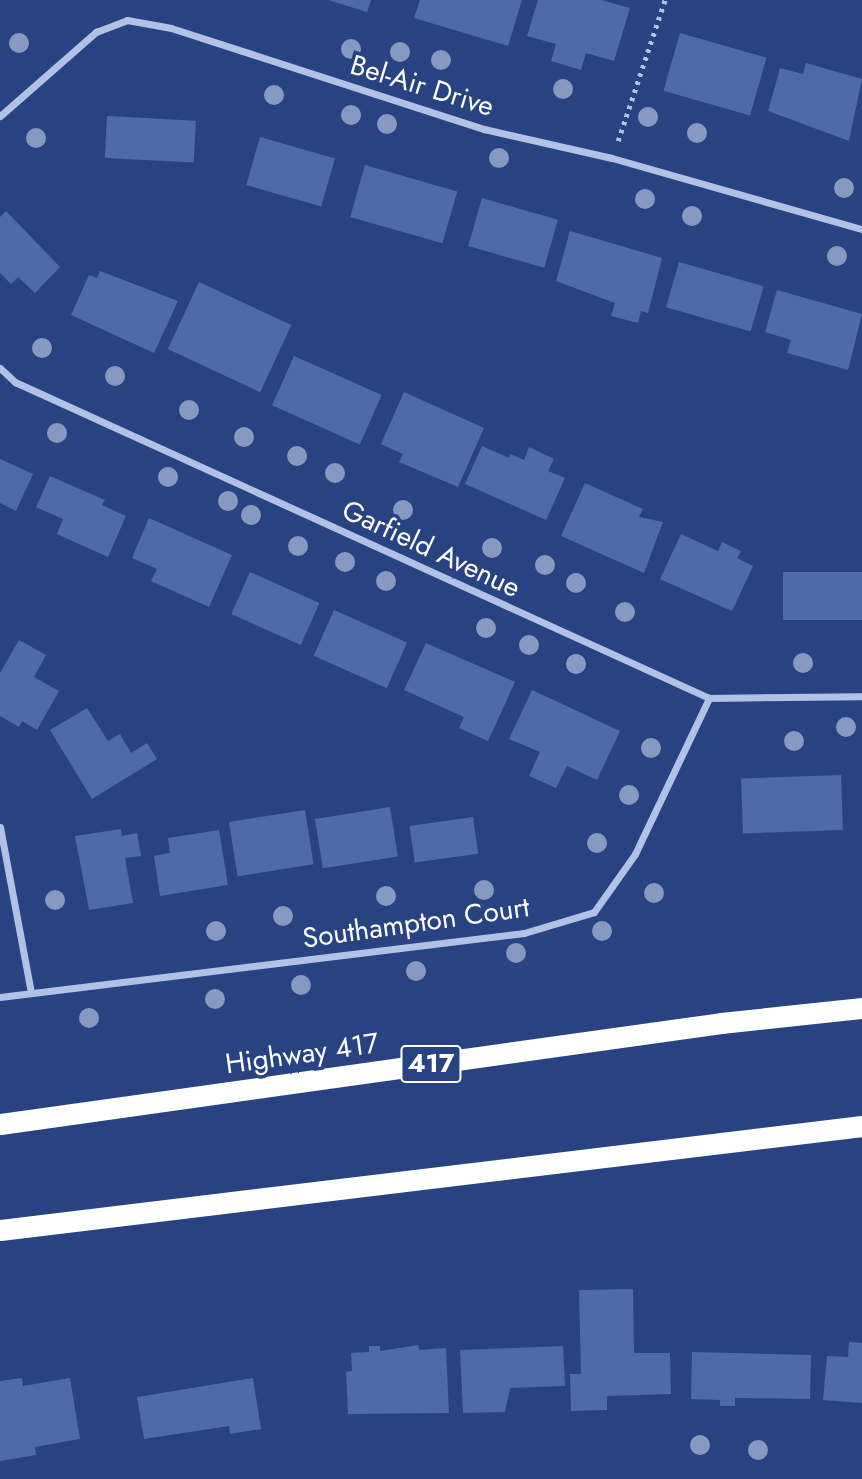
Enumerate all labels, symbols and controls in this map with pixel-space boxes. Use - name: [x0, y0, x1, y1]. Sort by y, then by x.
- street label: Bel-Air Drive: [346, 48, 498, 124]
- street label: Garfield Avenue: [337, 493, 525, 605]
- street label: Southampton Court: [300, 890, 532, 956]
- street label: Highway 417: [223, 1027, 381, 1081]
- road number: 417: [400, 1042, 462, 1086]

